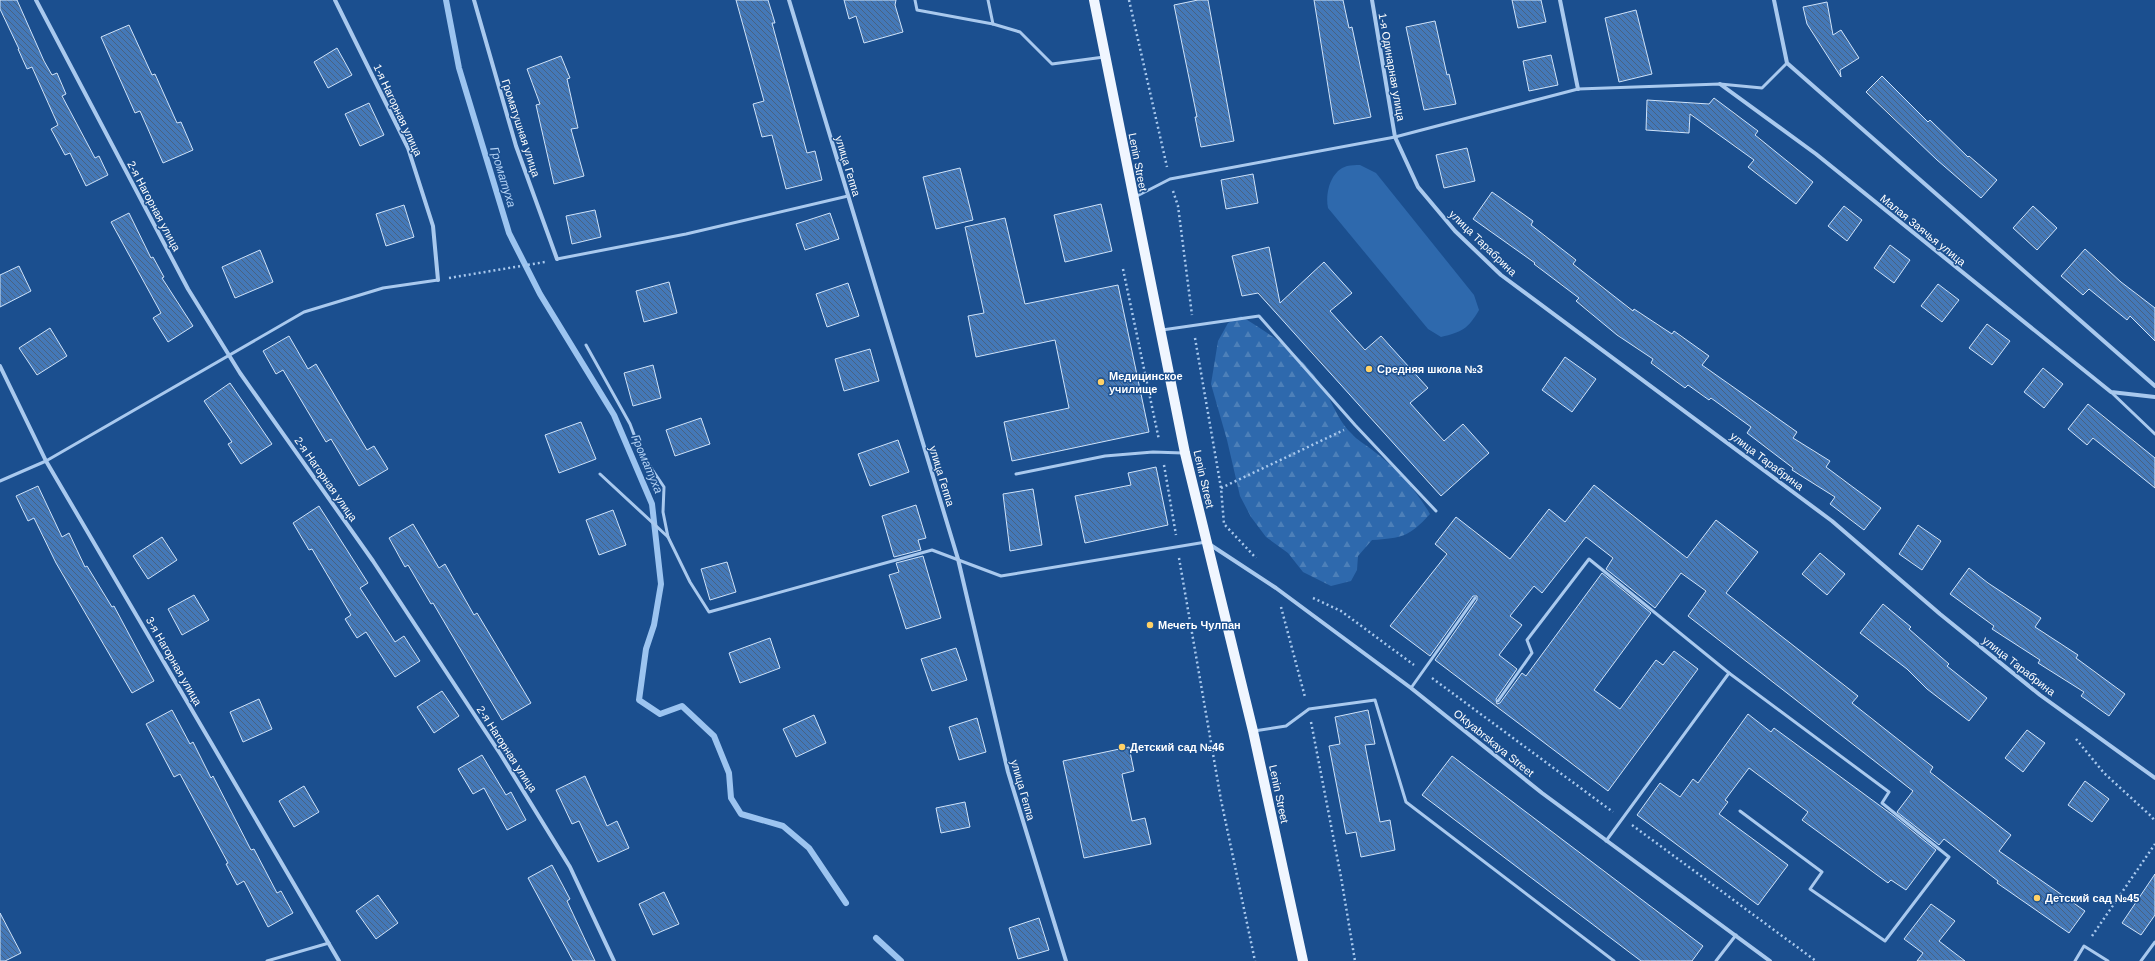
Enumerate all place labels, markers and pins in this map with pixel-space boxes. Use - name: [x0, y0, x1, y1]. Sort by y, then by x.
- place label: Средняя школа №3: [1377, 363, 1483, 375]
- marker: Средняя школа №3: [1364, 364, 1374, 374]
- place label: Медицинское училище: [1109, 370, 1183, 395]
- marker: Медицинское училище: [1096, 377, 1106, 387]
- place label: Мечеть Чулпан: [1158, 619, 1241, 631]
- marker: Мечеть Чулпан: [1145, 620, 1155, 630]
- place label: Детский сад №46: [1130, 741, 1224, 753]
- marker: Детский сад №46: [1117, 742, 1127, 752]
- place label: Детский сад №45: [2045, 892, 2139, 904]
- marker: Детский сад №45: [2032, 893, 2042, 903]

